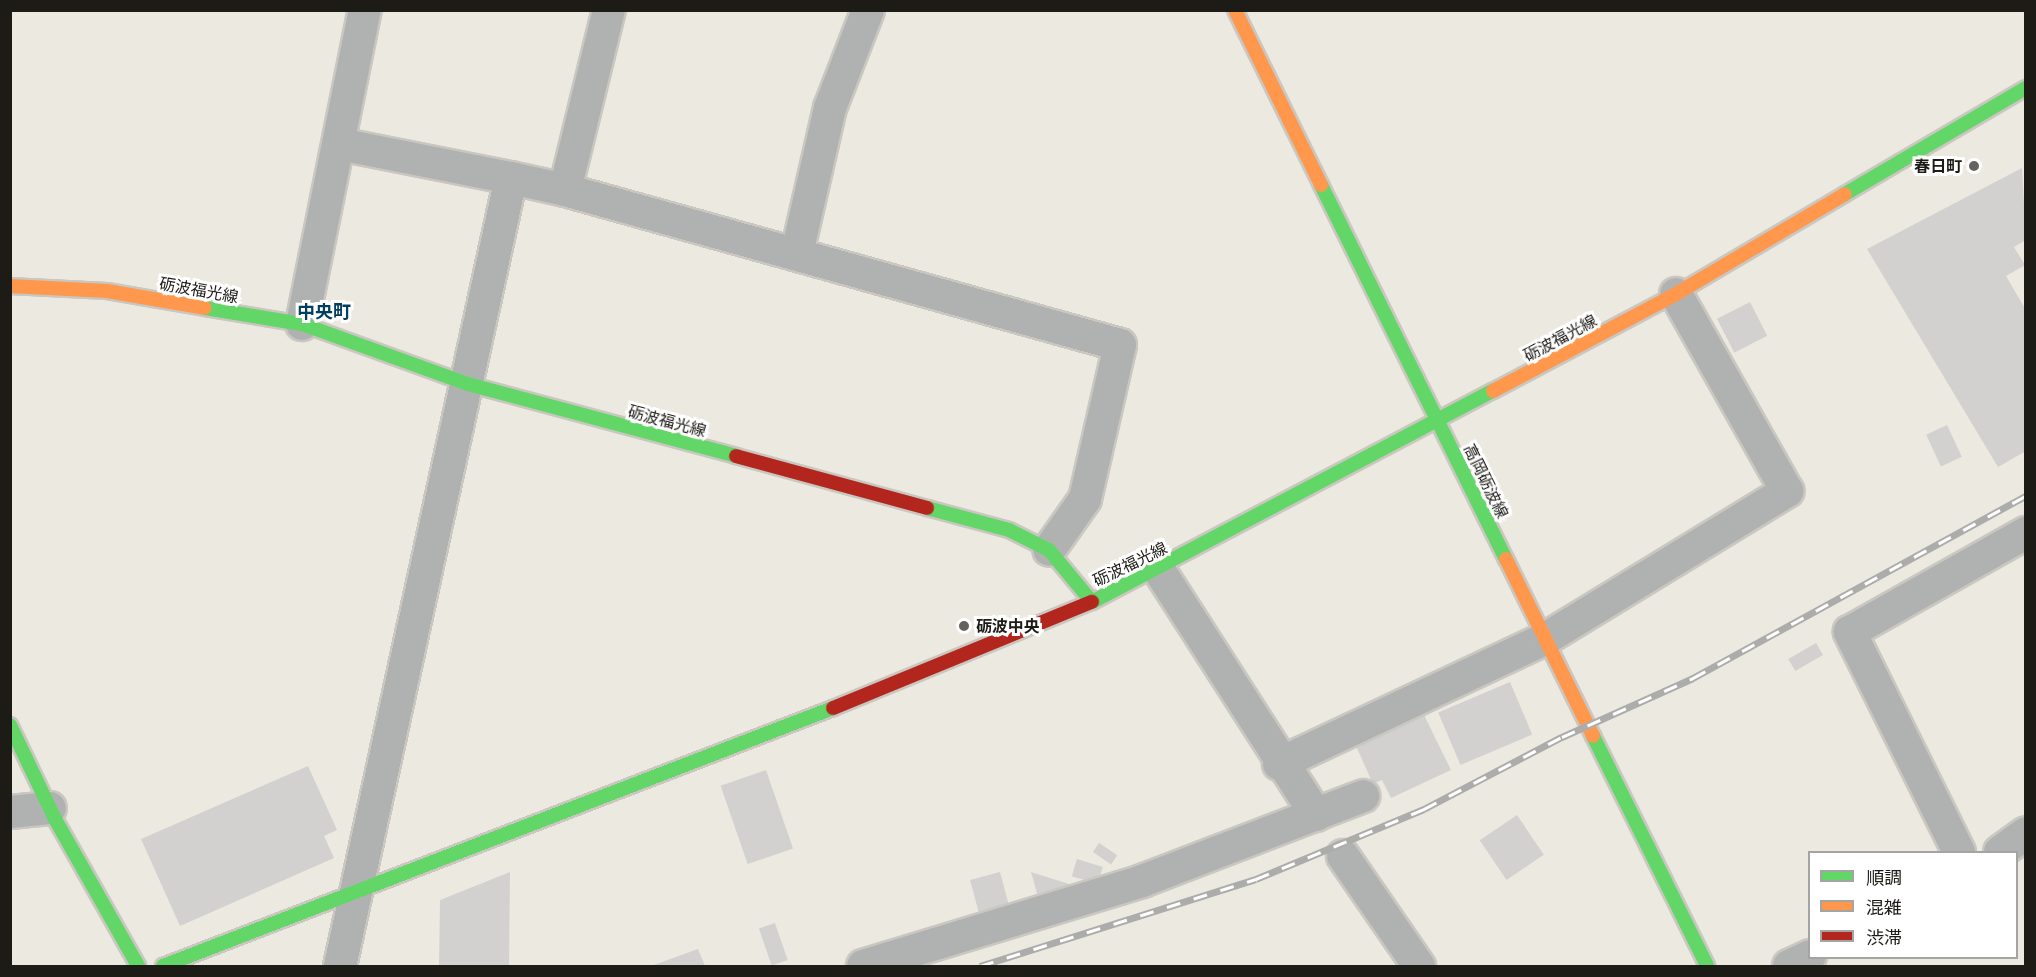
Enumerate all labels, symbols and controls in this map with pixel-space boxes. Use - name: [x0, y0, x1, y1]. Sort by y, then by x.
- place label: 春日町: [1914, 156, 1962, 176]
- marker: 春日町: [1967, 159, 1981, 173]
- street label: 砺波福光線: [158, 274, 240, 306]
- district label: 中央町: [297, 301, 351, 323]
- street label: 砺波福光線: [1520, 311, 1600, 365]
- street label: 砺波福光線: [626, 401, 708, 441]
- street label: 高岡砺波線: [1460, 441, 1512, 521]
- street label: 砺波福光線: [1090, 538, 1170, 590]
- place label: 砺波中央: [976, 616, 1040, 636]
- marker: 砺波中央: [957, 619, 971, 633]
- legend: [1808, 851, 2018, 959]
- text: 順調: [1866, 866, 1902, 889]
- text: 混雑: [1866, 896, 1902, 919]
- text: 渋滞: [1866, 926, 1902, 949]

